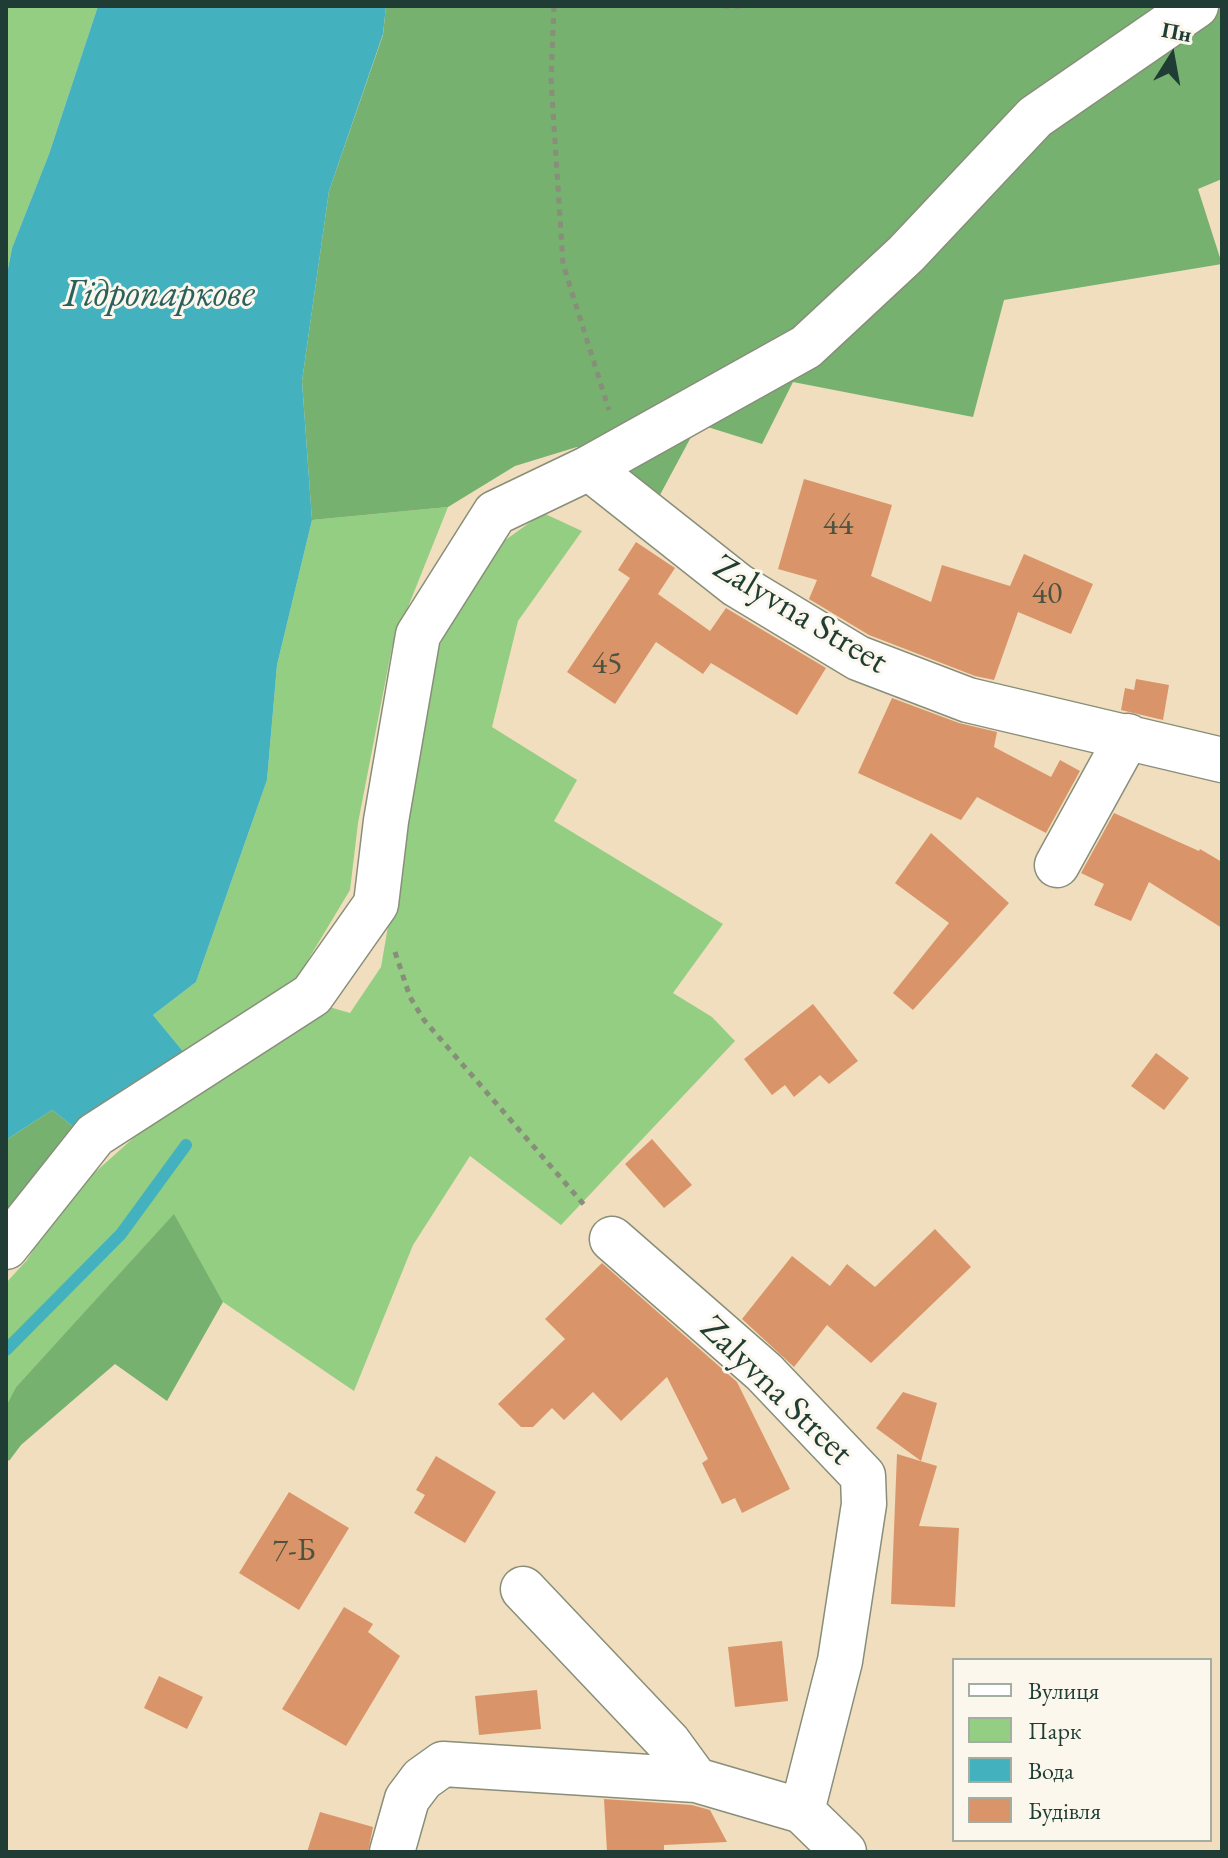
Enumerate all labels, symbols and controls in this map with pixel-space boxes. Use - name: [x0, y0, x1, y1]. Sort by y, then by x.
- text: Пн: [1159, 15, 1194, 49]
- north arrow: [1132, 16, 1212, 96]
- water label: Гідропаркове: [63, 272, 255, 318]
- house number: 44: [823, 506, 853, 544]
- street label: Zalyvna Street: [705, 546, 895, 684]
- house number: 40: [1032, 575, 1062, 613]
- house number: 45: [592, 645, 622, 683]
- street label: Zalyvna Street: [691, 1307, 861, 1475]
- house number: 7-Б: [273, 1532, 315, 1570]
- legend: [952, 1658, 1212, 1842]
- text: Вулиця: [1028, 1675, 1099, 1706]
- text: Парк: [1028, 1715, 1081, 1746]
- text: Вода: [1028, 1755, 1074, 1786]
- text: Будівля: [1028, 1795, 1101, 1826]

